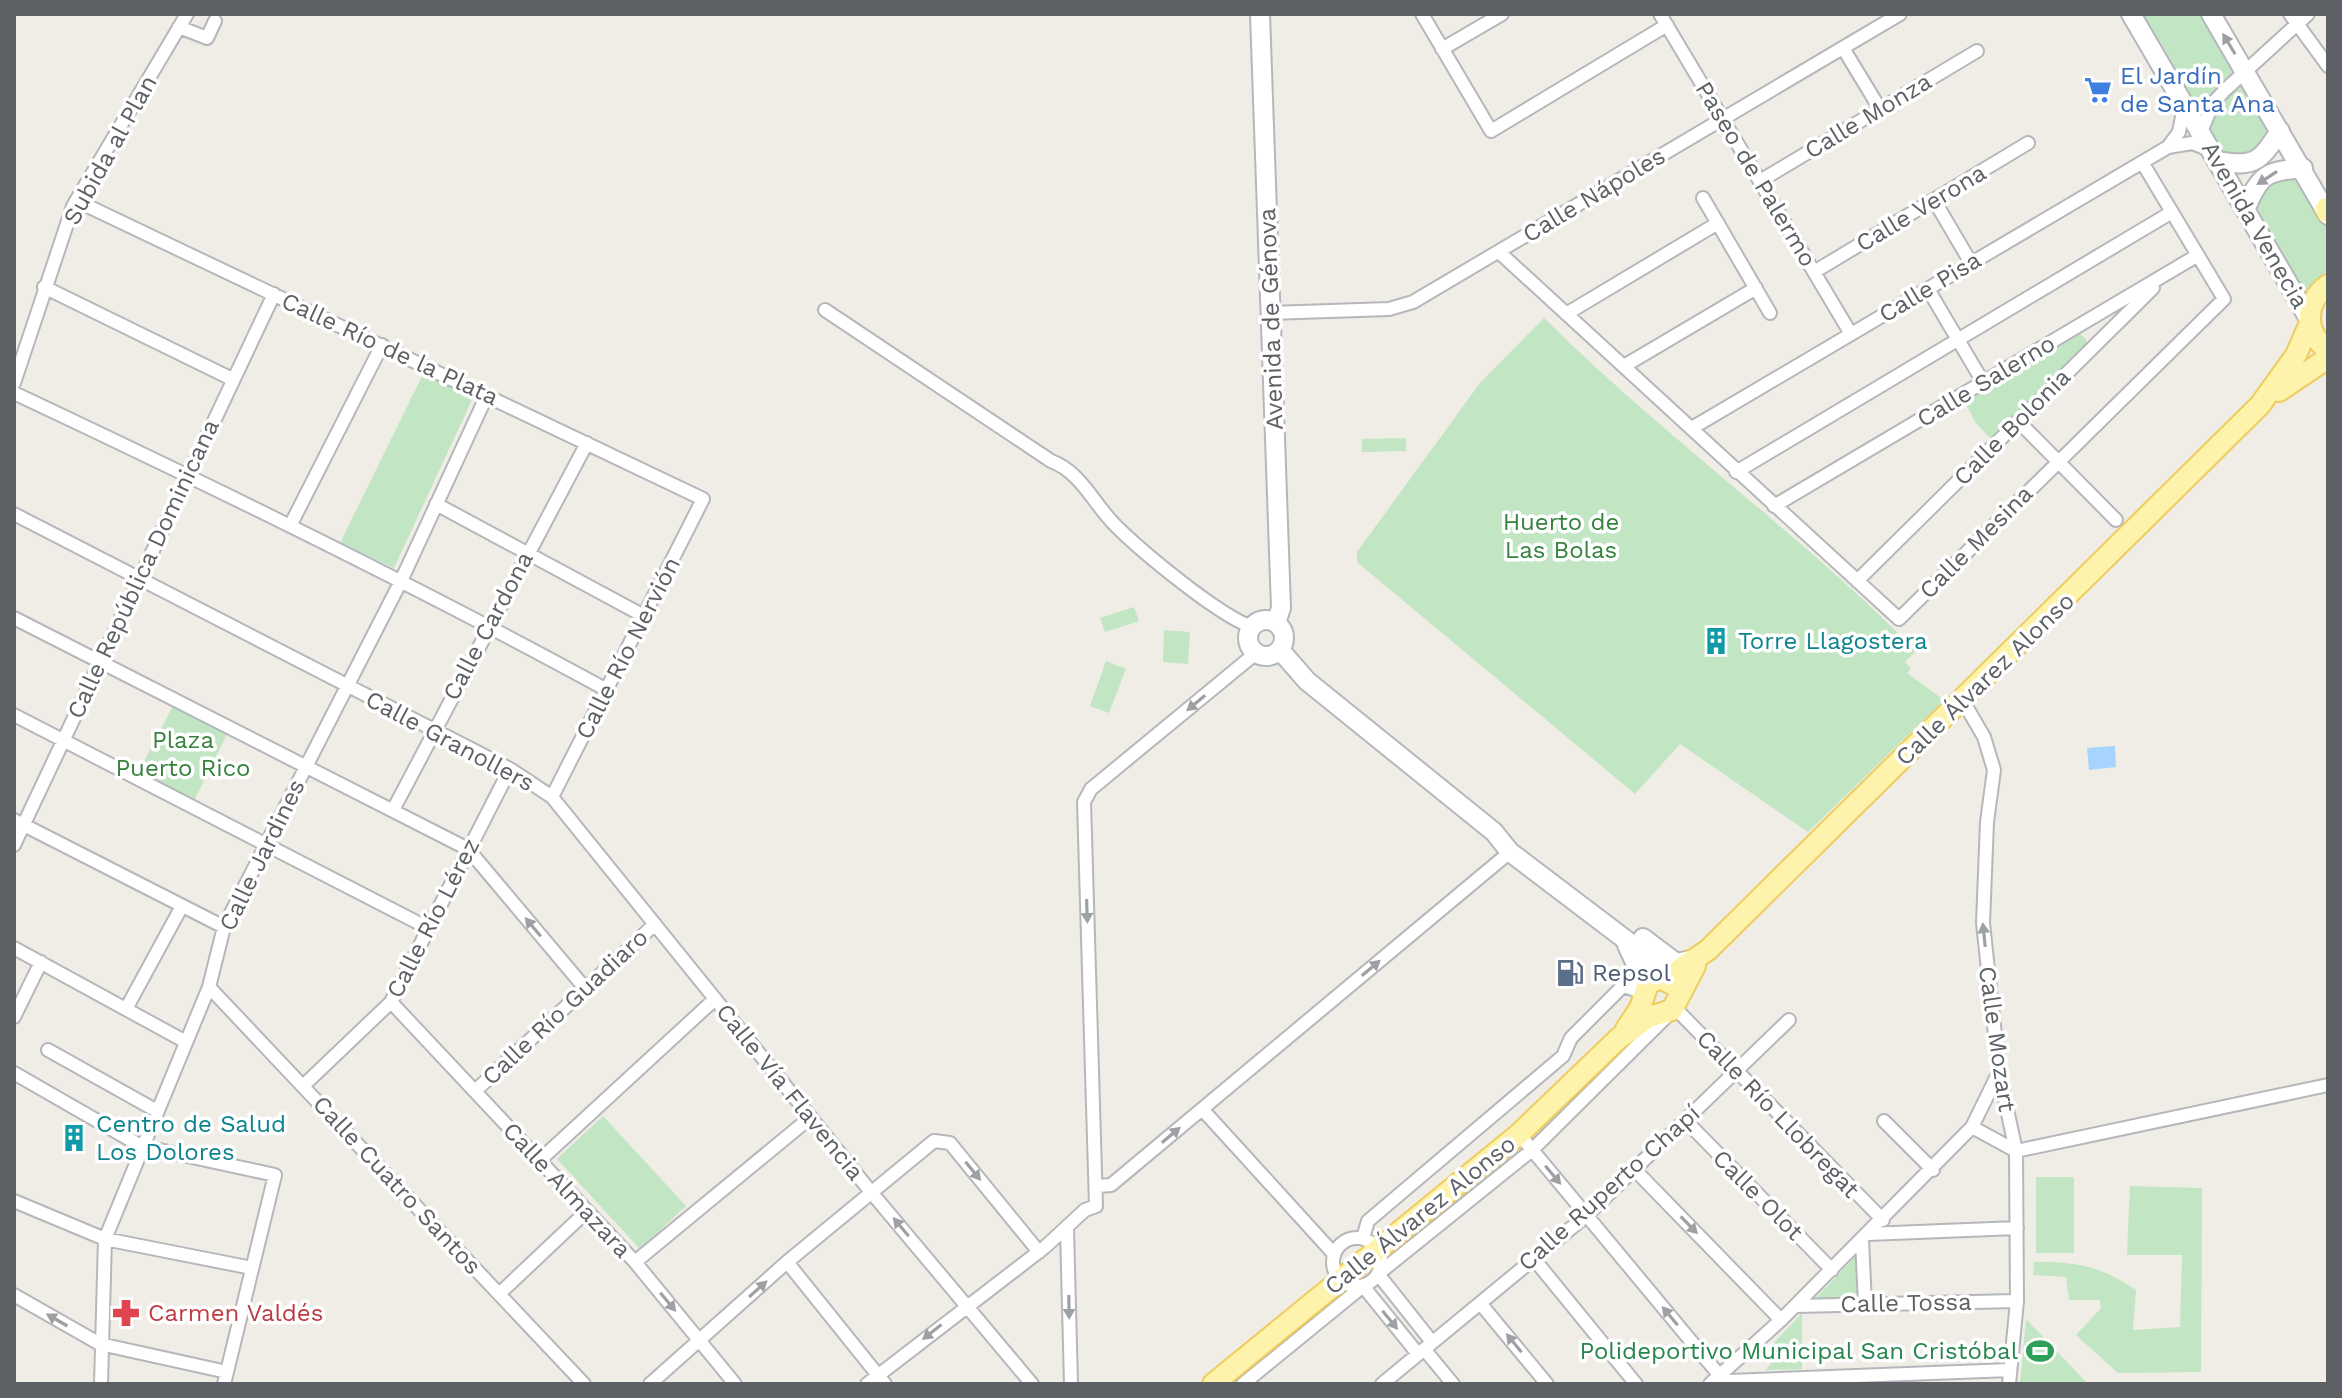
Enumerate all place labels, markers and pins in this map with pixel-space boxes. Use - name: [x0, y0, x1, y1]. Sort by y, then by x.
- place label: El Jardín de Santa Ana: [2120, 62, 2275, 118]
- supermarket icon: El Jardín de Santa Ana: [2083, 75, 2113, 105]
- building icon: Torre Llagostera: [1701, 626, 1731, 656]
- place label: Torre Llagostera: [1738, 627, 1928, 655]
- fuel station icon: Repsol: [1555, 958, 1585, 988]
- place label: Repsol: [1592, 959, 1671, 987]
- place label: Centro de Salud Los Dolores: [96, 1110, 286, 1166]
- building icon: Centro de Salud Los Dolores: [59, 1123, 89, 1153]
- pharmacy icon: Carmen Valdés: [111, 1298, 141, 1328]
- place label: Carmen Valdés: [148, 1299, 323, 1327]
- sports icon: Polideportivo Municipal San Cristóbal: [2025, 1336, 2055, 1366]
- place label: Polideportivo Municipal San Cristóbal: [1580, 1337, 2019, 1365]

